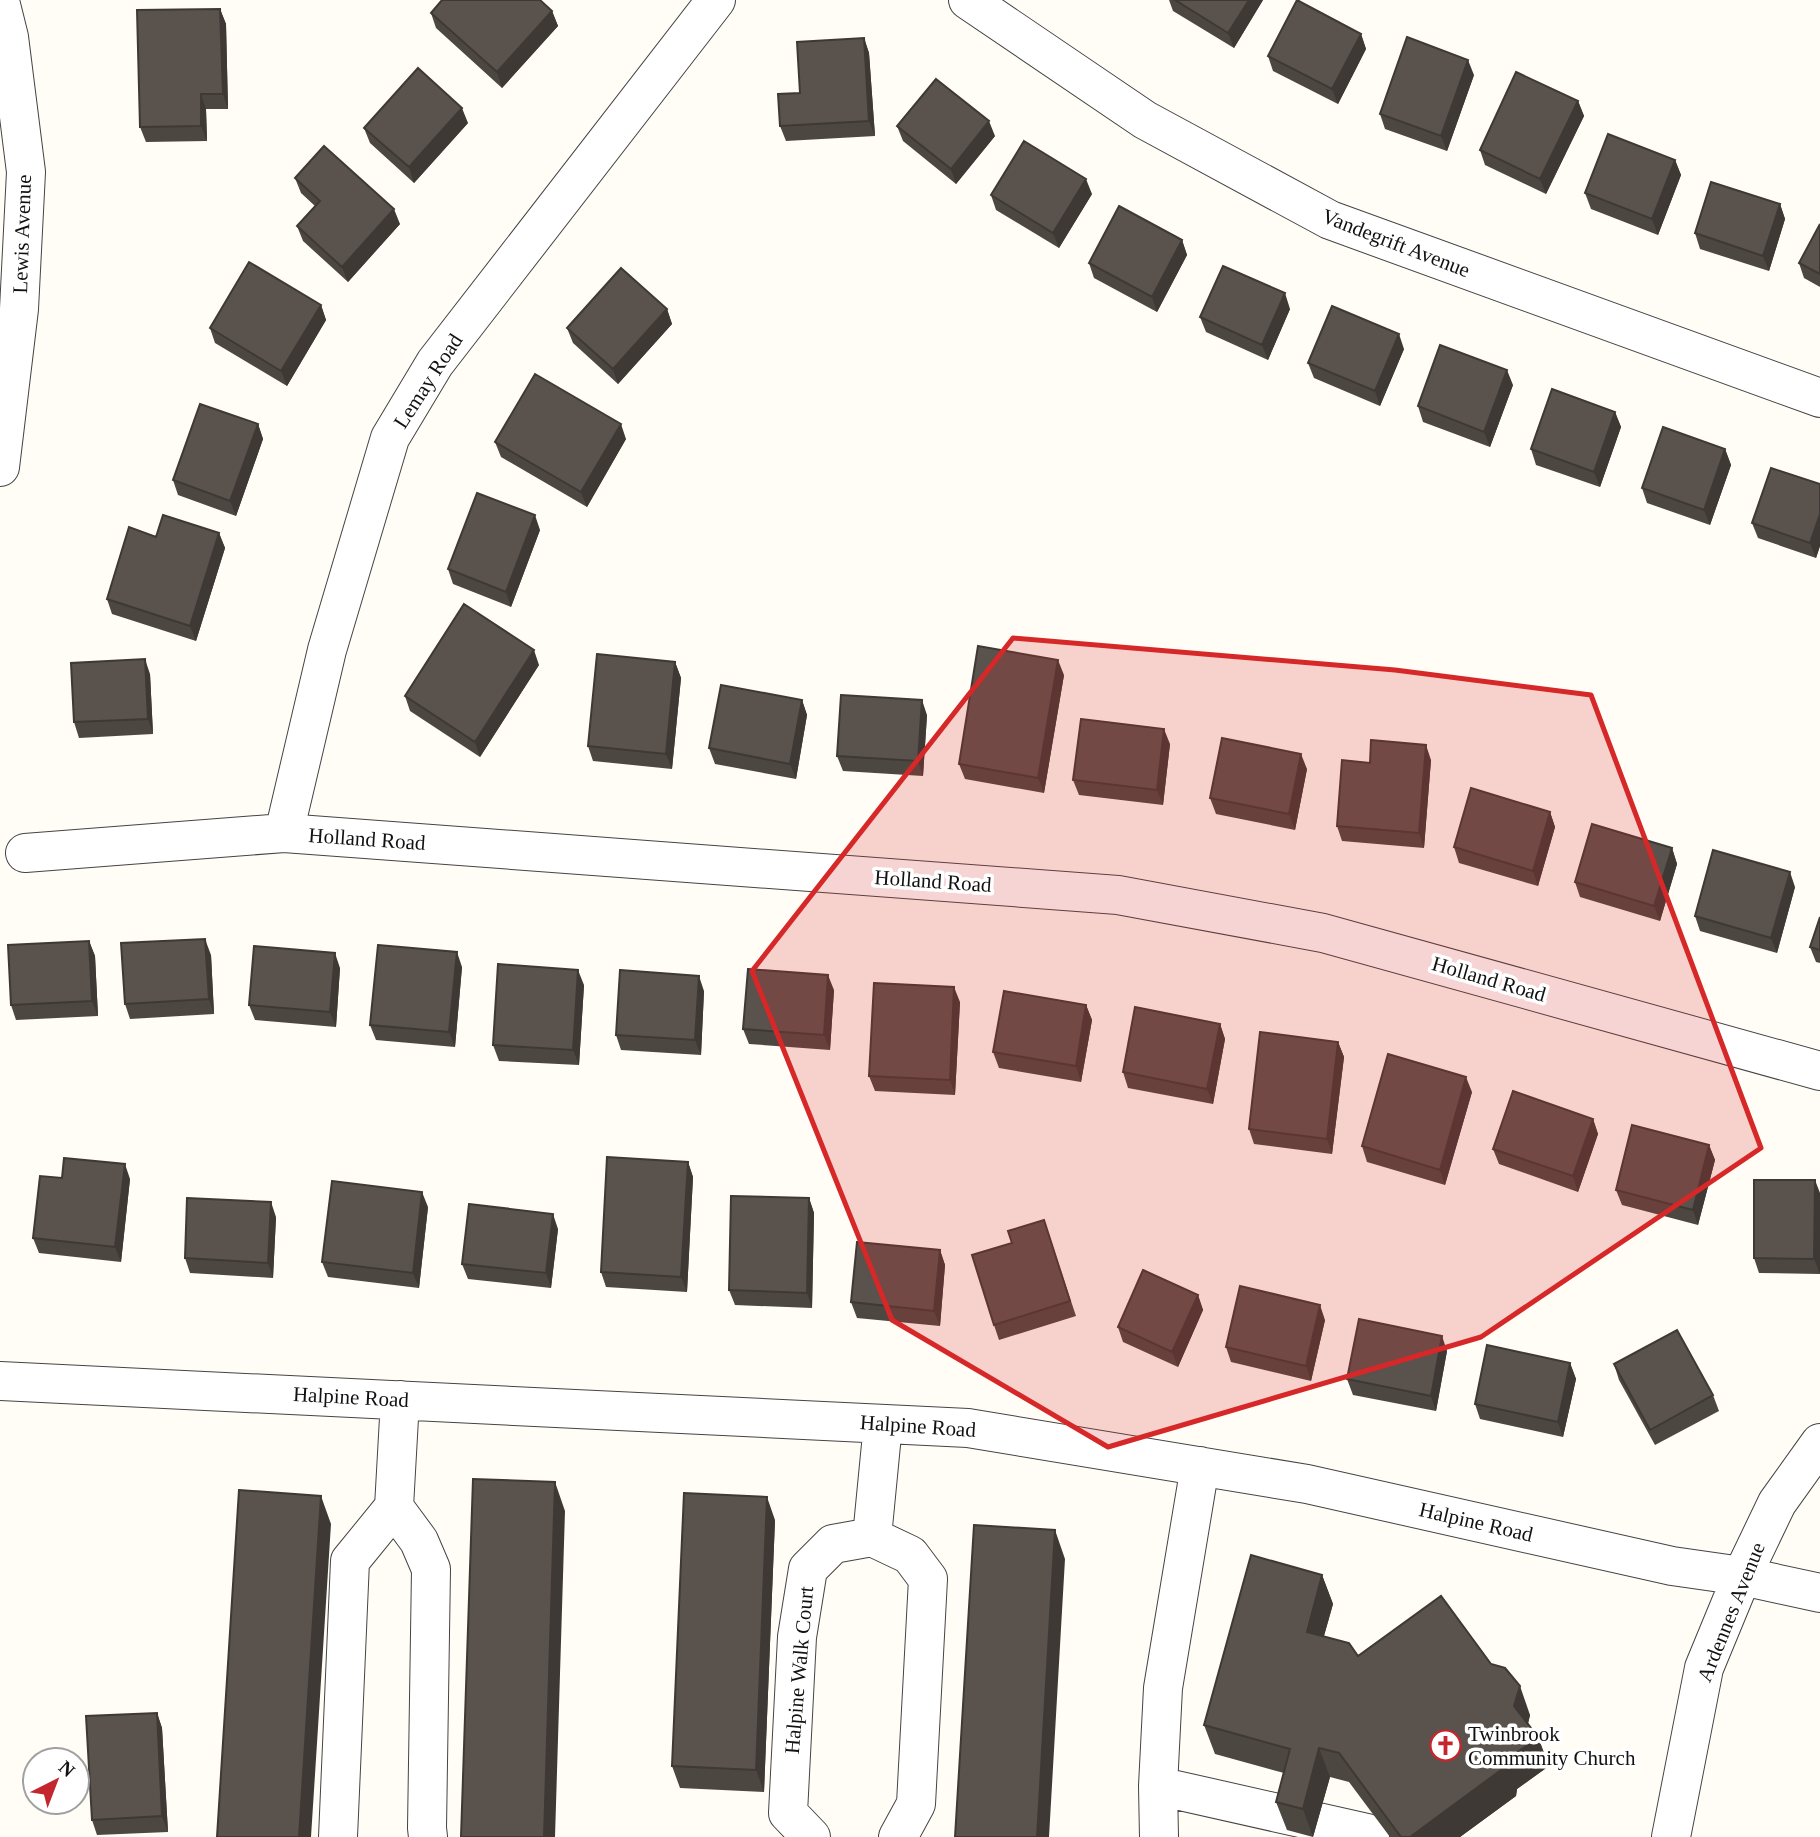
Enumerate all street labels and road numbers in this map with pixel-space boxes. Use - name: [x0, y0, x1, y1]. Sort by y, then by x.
- street label: Lewis Avenue: [8, 174, 36, 294]
- street label: Vandegrift Avenue: [1319, 204, 1473, 282]
- street label: Lemay Road: [389, 329, 468, 433]
- street label: Holland Road: [308, 823, 427, 855]
- street label: Holland Road: [874, 865, 993, 897]
- street label: Holland Road: [1429, 951, 1549, 1007]
- street label: Halpine Road: [292, 1382, 410, 1412]
- street label: Halpine Road: [859, 1410, 977, 1442]
- street label: Halpine Road: [1417, 1497, 1536, 1547]
- street label: Ardennes Avenue: [1692, 1539, 1770, 1685]
- street label: Halpine Walk Court: [780, 1585, 818, 1755]

